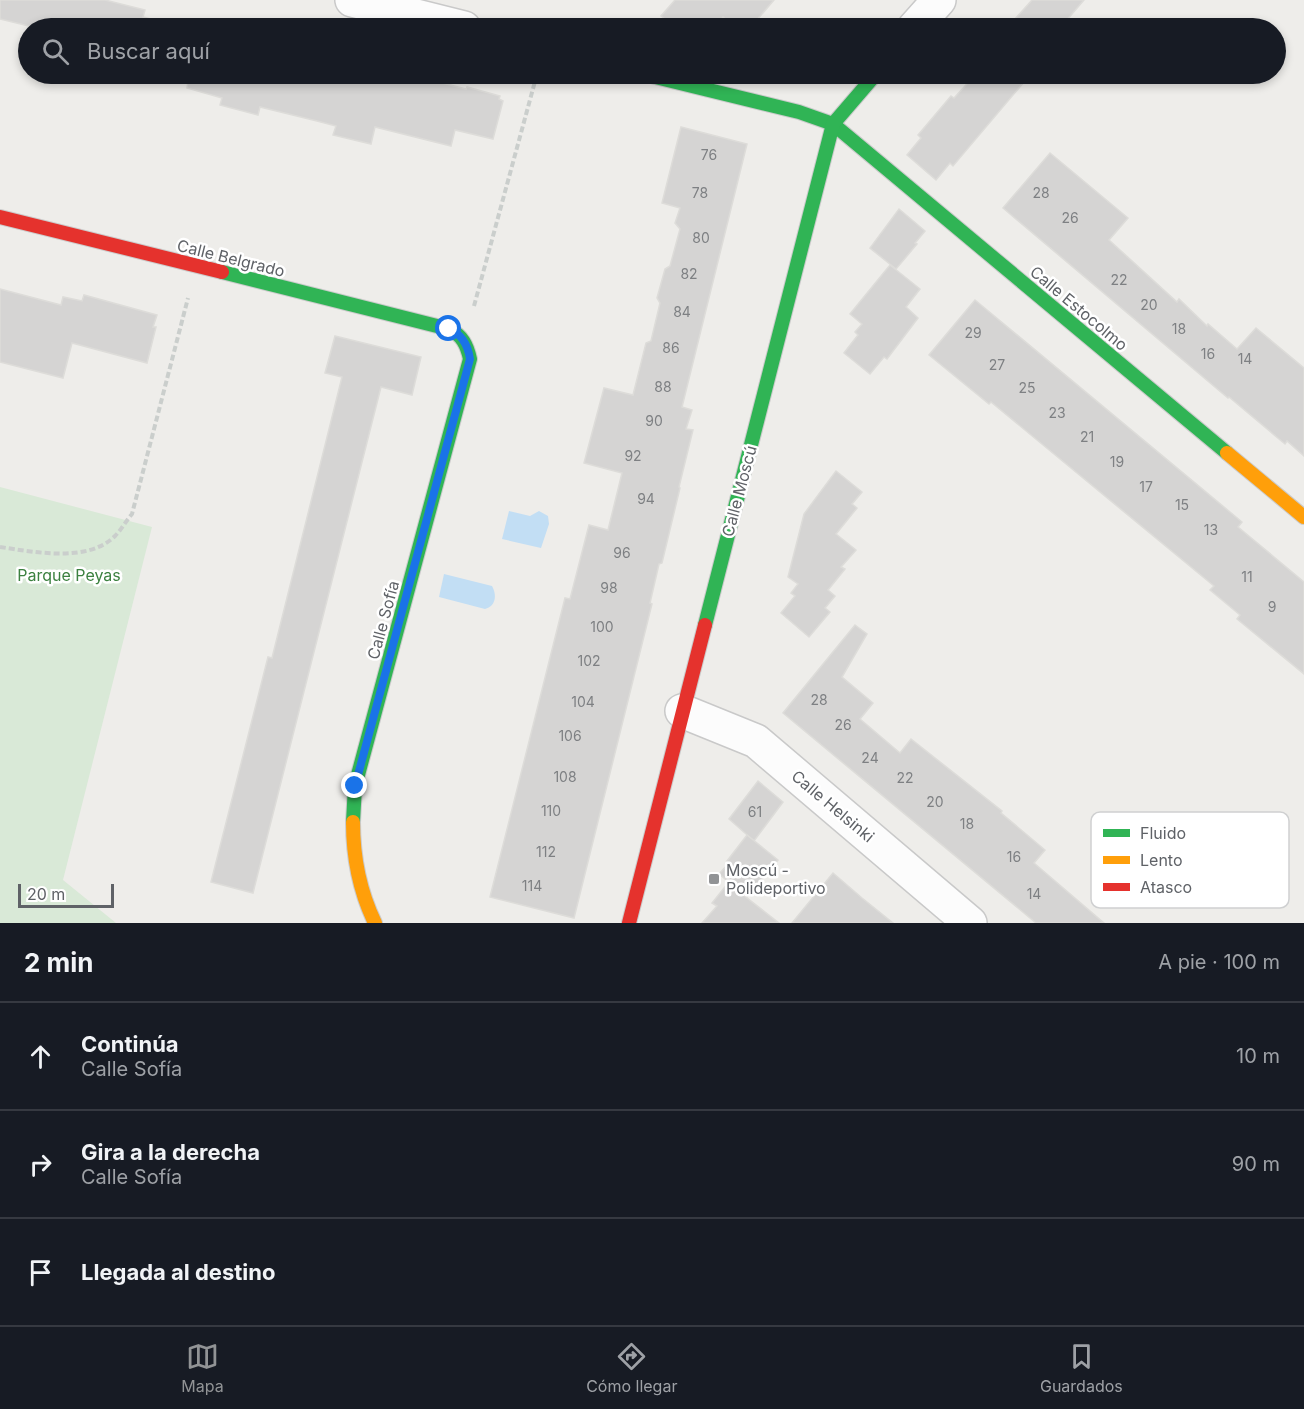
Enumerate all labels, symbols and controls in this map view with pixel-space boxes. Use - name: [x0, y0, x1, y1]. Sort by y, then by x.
- search box: [18, 18, 1286, 84]
- icon: search: [39, 35, 72, 68]
- text: Buscar aquí: [87, 38, 210, 64]
- house number: 76: [701, 146, 717, 163]
- house number: 78: [692, 184, 708, 201]
- house number: 28: [1032, 184, 1050, 201]
- house number: 26: [1061, 209, 1079, 226]
- house number: 80: [692, 229, 710, 246]
- street label: Calle Belgrado: [175, 235, 287, 281]
- street label: Calle Estocolmo: [1026, 261, 1132, 355]
- house number: 82: [680, 265, 698, 282]
- house number: 22: [1110, 271, 1128, 288]
- house number: 20: [1140, 296, 1158, 313]
- house number: 84: [673, 303, 691, 320]
- route start: [435, 315, 461, 341]
- house number: 18: [1172, 320, 1186, 337]
- house number: 29: [964, 324, 982, 341]
- house number: 86: [662, 339, 680, 356]
- house number: 16: [1201, 345, 1215, 362]
- house number: 14: [1238, 350, 1252, 367]
- house number: 27: [989, 356, 1005, 373]
- house number: 88: [654, 378, 672, 395]
- house number: 25: [1018, 379, 1036, 396]
- house number: 23: [1048, 404, 1066, 421]
- house number: 90: [645, 412, 663, 429]
- house number: 21: [1080, 428, 1094, 445]
- street label: Calle Moscú: [717, 443, 761, 539]
- house number: 92: [624, 447, 642, 464]
- house number: 19: [1110, 453, 1124, 470]
- house number: 17: [1139, 478, 1153, 495]
- house number: 94: [637, 490, 655, 507]
- house number: 15: [1175, 496, 1189, 513]
- house number: 13: [1204, 521, 1218, 538]
- house number: 96: [613, 544, 631, 561]
- park label: Parque Peyas: [17, 565, 121, 585]
- house number: 11: [1241, 568, 1253, 585]
- street label: Calle Sofía: [363, 578, 403, 662]
- house number: 98: [600, 579, 618, 596]
- house number: 9: [1268, 598, 1276, 615]
- house number: 100: [590, 618, 614, 635]
- house number: 102: [577, 652, 601, 669]
- house number: 28: [810, 691, 828, 708]
- house number: 104: [571, 693, 595, 710]
- house number: 26: [834, 716, 852, 733]
- house number: 106: [558, 727, 582, 744]
- house number: 24: [861, 749, 879, 766]
- street label: Calle Helsinki: [788, 766, 878, 846]
- house number: 108: [553, 768, 577, 785]
- house number: 22: [896, 769, 914, 786]
- route end: [341, 772, 367, 798]
- house number: 20: [926, 793, 944, 810]
- house number: 110: [541, 802, 561, 819]
- house number: 61: [748, 803, 762, 820]
- legend: [1091, 812, 1289, 908]
- house number: 18: [960, 815, 974, 832]
- text: Fluido: [1140, 823, 1186, 843]
- house number: 112: [536, 843, 556, 860]
- house number: 16: [1007, 848, 1021, 865]
- text: Lento: [1140, 850, 1183, 870]
- place label: Moscú - Polideportivo: [726, 860, 826, 898]
- marker: Moscú - Polideportivo: [707, 872, 721, 886]
- house number: 114: [522, 877, 542, 894]
- text: Atasco: [1140, 877, 1192, 897]
- scale bar: [18, 881, 114, 908]
- text: 20 m: [27, 884, 65, 904]
- house number: 14: [1027, 885, 1041, 902]
- text: 2 min: [24, 947, 94, 978]
- text: A pie · 100 m: [1158, 950, 1280, 974]
- text: Continúa: [81, 1031, 179, 1057]
- icon: ahead: [24, 1040, 57, 1073]
- text: 10 m: [1236, 1044, 1280, 1068]
- text: Calle Sofía: [81, 1057, 182, 1081]
- text: Gira a la derecha: [81, 1139, 260, 1165]
- icon: right: [24, 1148, 57, 1181]
- text: 90 m: [1232, 1152, 1280, 1176]
- text: Calle Sofía: [81, 1165, 182, 1189]
- icon: arrive: [24, 1256, 57, 1289]
- text: Llegada al destino: [81, 1259, 275, 1285]
- tab: Mapa: [181, 1340, 224, 1396]
- tab: Cómo llegar: [586, 1340, 677, 1396]
- tab: Guardados: [1040, 1340, 1123, 1396]

